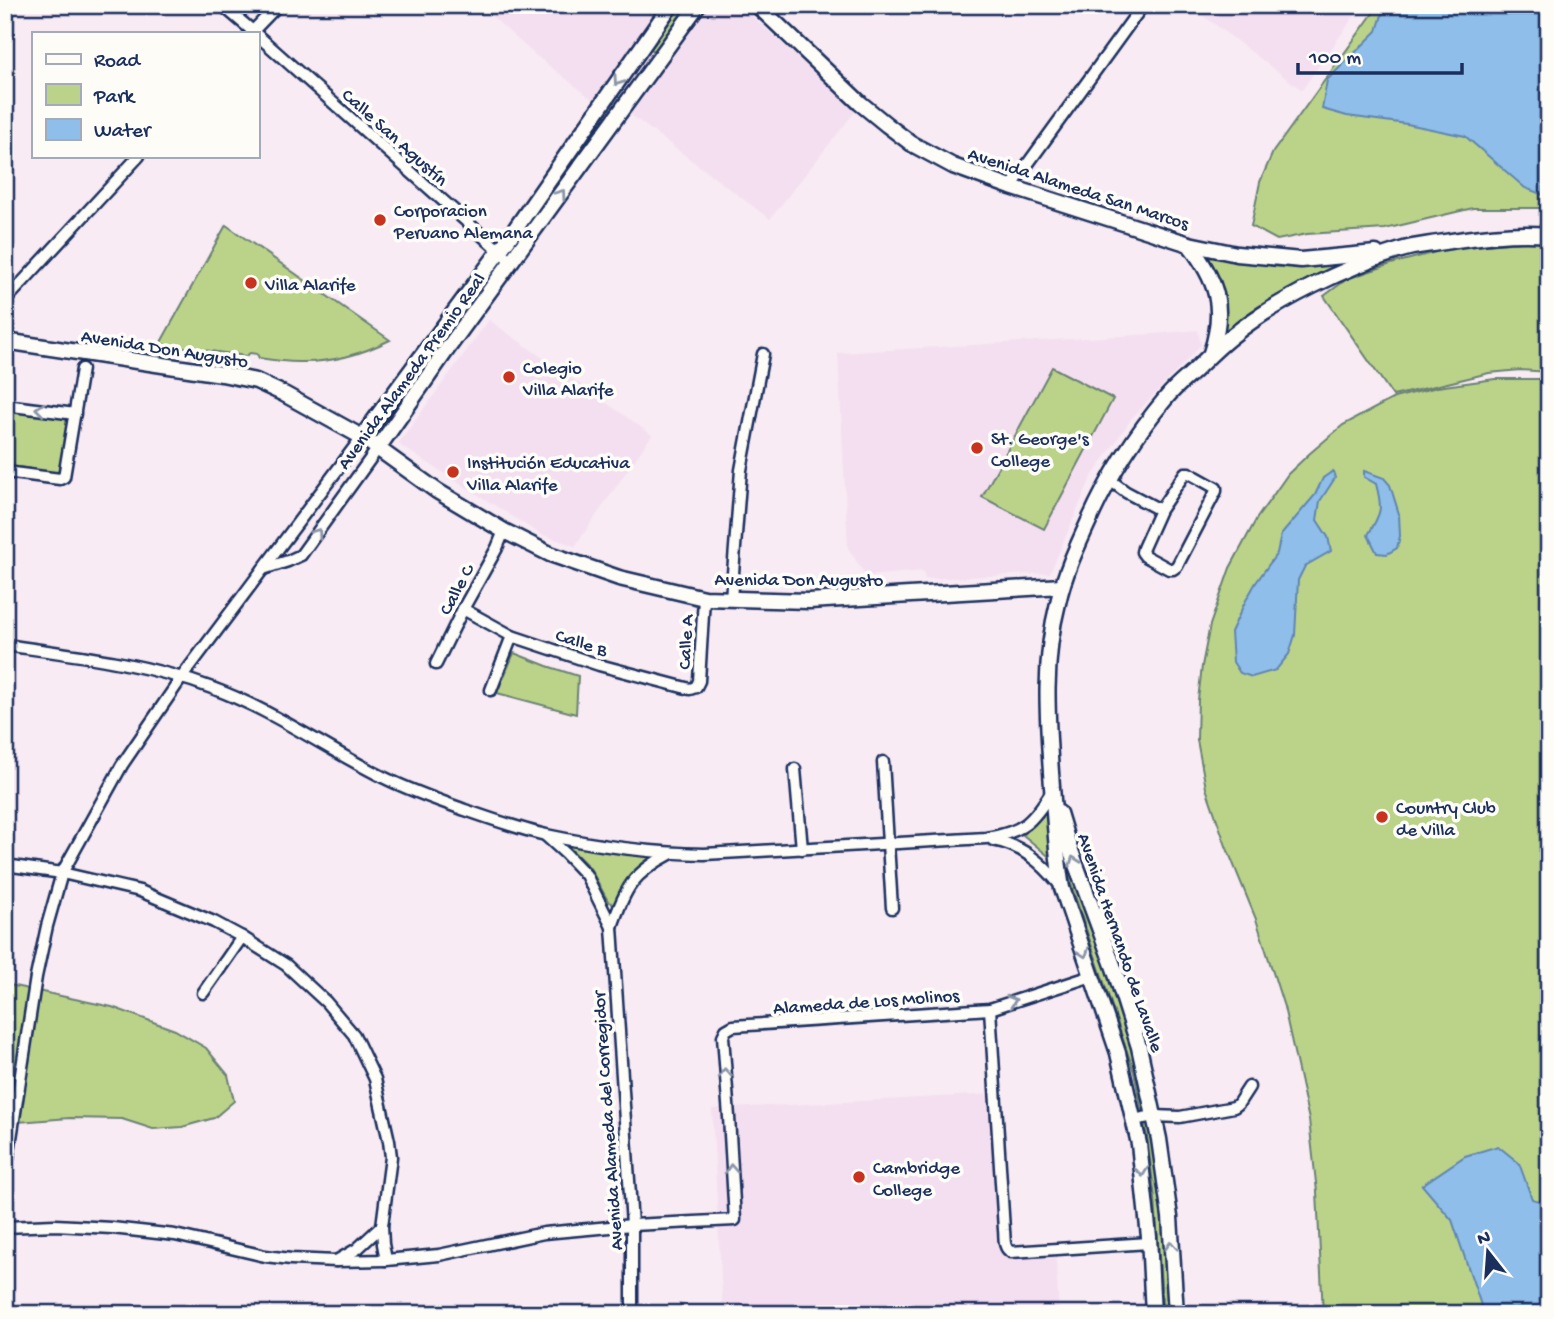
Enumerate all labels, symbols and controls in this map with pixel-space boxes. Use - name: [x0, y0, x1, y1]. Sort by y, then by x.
- legend: [32, 32, 259, 158]
- scale bar: [1298, 32, 1463, 76]
- text: 100 m: [1308, 47, 1361, 72]
- text: Road: [94, 50, 142, 75]
- one-way arrow: [614, 73, 626, 86]
- street label: Calle San Agustín: [336, 85, 452, 192]
- text: Park: [93, 86, 137, 111]
- text: Water: [94, 120, 152, 145]
- street label: Avenida Alameda San Marcos: [965, 144, 1192, 237]
- one-way arrow: [552, 189, 565, 202]
- place label: Corporacion Peruano Alemana: [393, 201, 534, 246]
- marker: Corporacion Peruano Alemana: [372, 212, 388, 228]
- street label: Avenida Alameda Premio Real: [334, 269, 492, 475]
- marker: Villa Alarife: [243, 275, 259, 291]
- place label: Villa Alarife: [264, 275, 356, 298]
- street label: Avenida Don Augusto: [79, 326, 250, 375]
- place label: Colegio Villa Alarife: [522, 358, 614, 403]
- marker: Colegio Villa Alarife: [501, 369, 517, 385]
- one-way arrow: [35, 402, 46, 417]
- place label: St. George's College: [991, 429, 1090, 474]
- marker: St. George's College: [969, 440, 985, 456]
- place label: Institución Educativa Villa Alarife: [466, 453, 631, 498]
- marker: Institución Educativa Villa Alarife: [445, 464, 461, 480]
- one-way arrow: [309, 528, 321, 541]
- street label: Calle C: [435, 560, 482, 620]
- street label: Avenida Don Augusto: [715, 570, 884, 593]
- street label: Calle A: [675, 612, 701, 670]
- street label: Calle B: [552, 625, 611, 664]
- place label: Country Club de Villa: [1396, 798, 1496, 843]
- marker: Country Club de Villa: [1374, 809, 1390, 825]
- street label: Avenida Hernando de Lavalle: [1070, 831, 1167, 1056]
- one-way arrow: [1069, 855, 1083, 867]
- one-way arrow: [1076, 946, 1090, 959]
- street label: Alameda de Los Molinos: [772, 985, 961, 1021]
- street label: Avenida Alameda del Corregidor: [589, 988, 630, 1251]
- one-way arrow: [1006, 995, 1018, 1010]
- one-way arrow: [718, 1067, 733, 1078]
- place label: Cambridge College: [873, 1158, 960, 1203]
- one-way arrow: [724, 1163, 739, 1174]
- one-way arrow: [1134, 1167, 1149, 1178]
- marker: Cambridge College: [851, 1169, 867, 1185]
- north arrow: [1452, 1218, 1522, 1288]
- text: N: [1475, 1226, 1493, 1252]
- one-way arrow: [1164, 1240, 1179, 1251]

